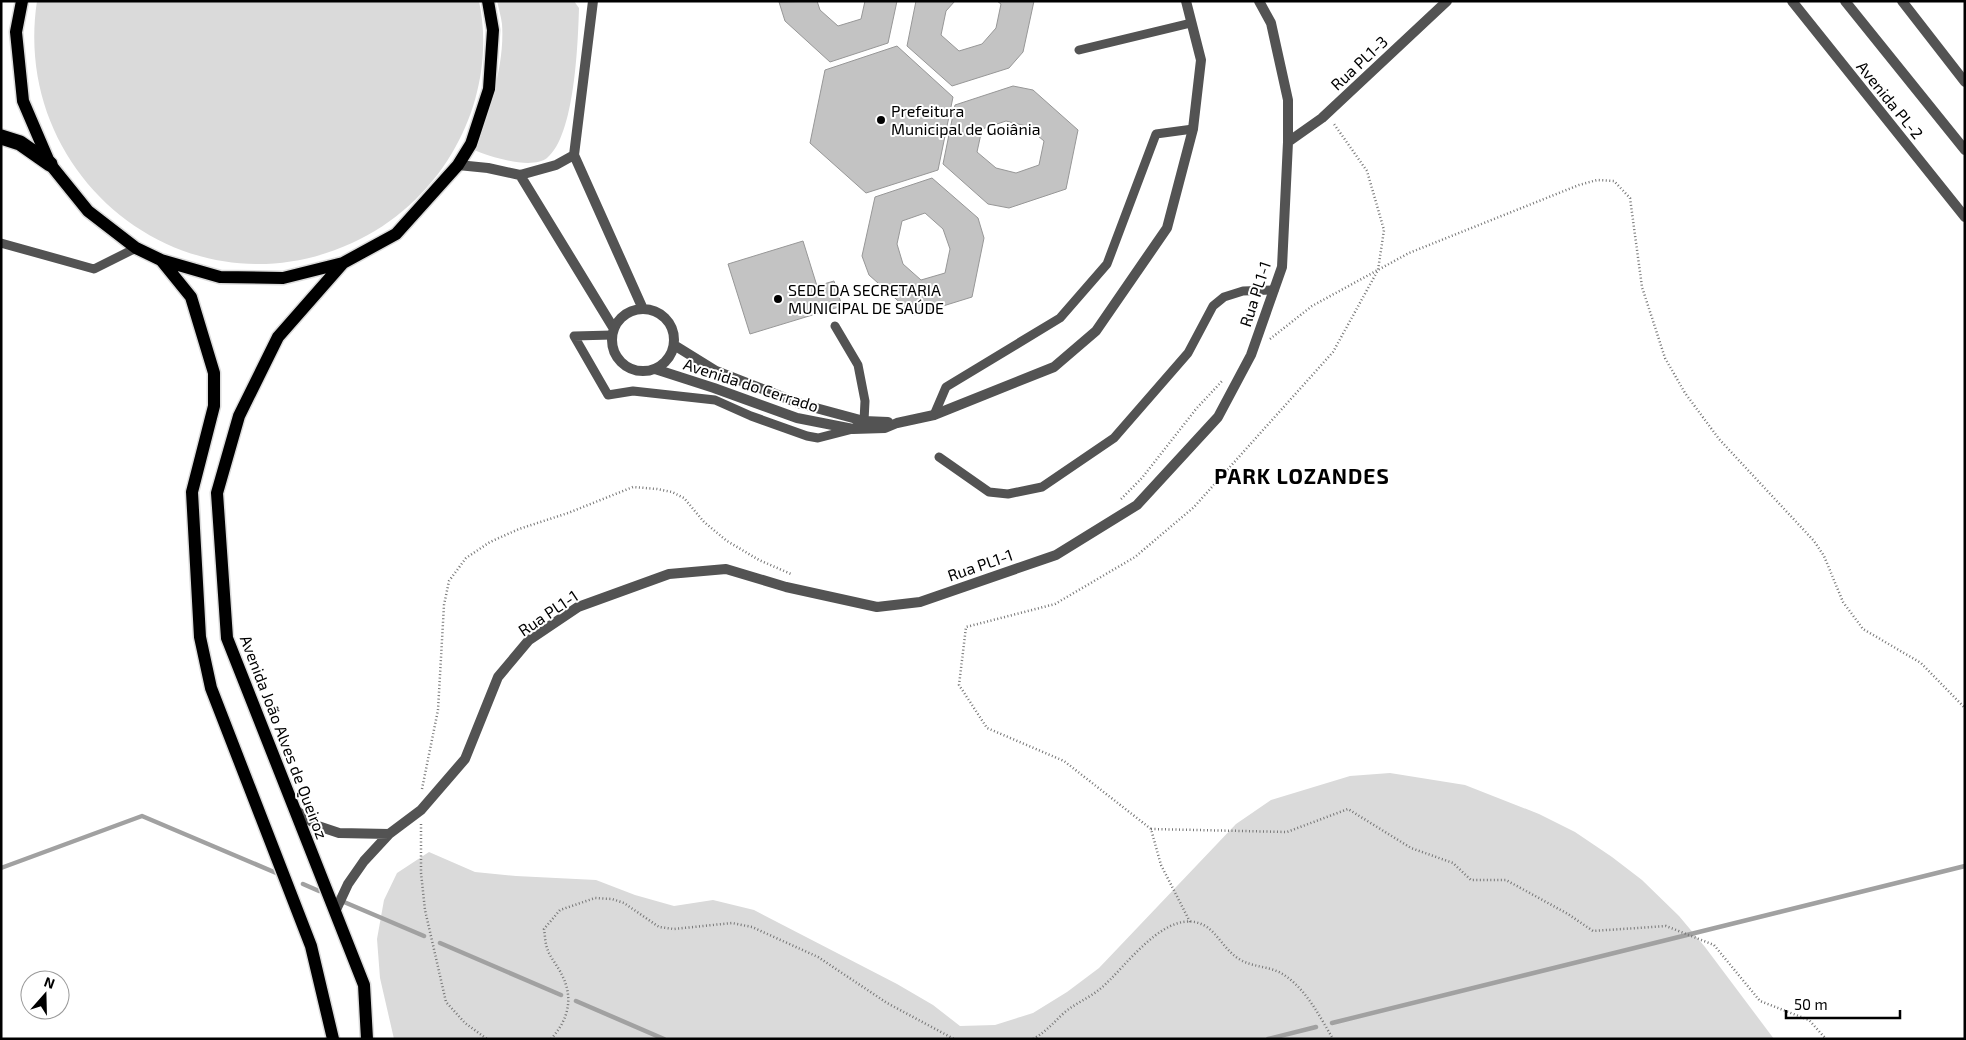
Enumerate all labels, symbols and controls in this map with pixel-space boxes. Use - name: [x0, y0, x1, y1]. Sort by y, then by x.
- street label: Rua PL1-3: [1326, 32, 1391, 94]
- street label: Avenida PL-2: [1853, 57, 1927, 142]
- place label: Prefeitura Municipal de Goiânia: [891, 101, 1040, 138]
- marker: Prefeitura Municipal de Goiânia: [875, 114, 887, 126]
- street label: Rua PL1-1: [1235, 259, 1274, 329]
- place label: SEDE DA SECRETARIA MUNICIPAL DE SAÚDE: [788, 280, 944, 317]
- marker: SEDE DA SECRETARIA MUNICIPAL DE SAÚDE: [772, 293, 784, 305]
- street label: Avenida do Cerrado: [681, 354, 821, 415]
- district label: PARK LOZANDES: [1214, 463, 1390, 488]
- street label: Rua PL1-1: [945, 545, 1015, 585]
- street label: Rua PL1-1: [514, 586, 581, 639]
- street label: Avenida João Alves de Queiroz: [236, 632, 332, 842]
- north arrow: [20, 970, 70, 1020]
- text: N: [42, 973, 57, 992]
- scale bar: [1786, 988, 1900, 1020]
- text: 50 m: [1794, 995, 1828, 1013]

